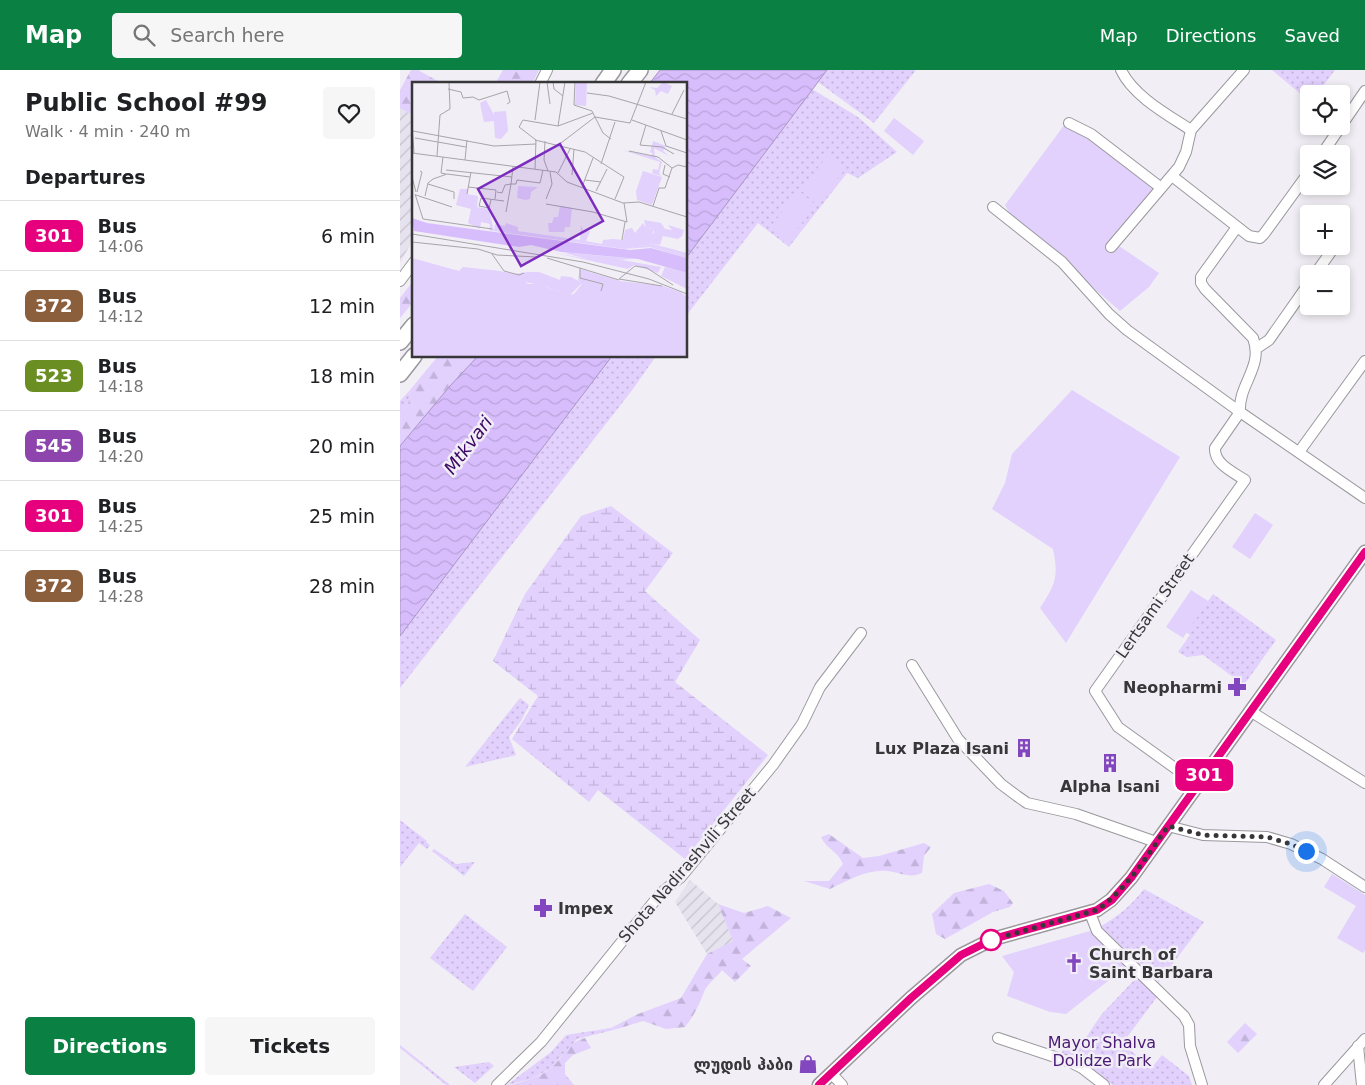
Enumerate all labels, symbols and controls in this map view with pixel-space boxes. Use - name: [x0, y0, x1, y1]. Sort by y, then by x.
- search box: [112, 13, 462, 58]
- text: Map: [25, 21, 82, 49]
- icon: search: [130, 21, 158, 49]
- text: Search here: [170, 24, 284, 46]
- text: Map: [1100, 25, 1138, 46]
- text: Directions: [1166, 25, 1256, 46]
- text: Saved: [1284, 25, 1340, 46]
- inset map: [412, 82, 688, 358]
- map controls: [1300, 85, 1350, 315]
- button: locate: [1300, 85, 1350, 135]
- button: heart: [323, 87, 375, 139]
- text: Public School #99: [25, 89, 268, 117]
- text: Walk · 4 min · 240 m: [25, 122, 190, 141]
- button: layers: [1300, 145, 1350, 195]
- text: Departures: [25, 166, 146, 188]
- button: +: [1300, 205, 1350, 255]
- text: Bus: [98, 215, 137, 237]
- text: 301: [35, 225, 73, 246]
- text: 6 min: [321, 225, 375, 247]
- text: 14:06: [98, 237, 144, 256]
- button: −: [1300, 265, 1350, 315]
- text: Bus: [98, 285, 137, 307]
- text: 372: [35, 295, 73, 316]
- text: 12 min: [309, 295, 375, 317]
- text: 14:12: [98, 307, 144, 326]
- text: Bus: [98, 355, 137, 377]
- text: 523: [35, 365, 73, 386]
- text: 18 min: [309, 365, 375, 387]
- text: 14:18: [98, 377, 144, 396]
- water label: Mtkvari: [439, 412, 497, 478]
- text: Bus: [98, 425, 137, 447]
- text: 545: [35, 435, 73, 456]
- text: 20 min: [309, 435, 375, 457]
- text: 14:20: [98, 447, 144, 466]
- text: Bus: [98, 495, 137, 517]
- text: 301: [35, 505, 73, 526]
- text: 25 min: [309, 505, 375, 527]
- text: 14:25: [98, 517, 144, 536]
- street label: Lertsami Street: [1112, 550, 1198, 662]
- text: Bus: [98, 565, 137, 587]
- text: 372: [35, 575, 73, 596]
- text: 28 min: [309, 575, 375, 597]
- text: 14:28: [98, 587, 144, 606]
- pharmacy icon: Neopharmi: [1226, 676, 1248, 698]
- place label: Neopharmi: [1123, 678, 1222, 697]
- building icon: Lux Plaza Isani: [1013, 737, 1035, 759]
- place label: Lux Plaza Isani: [875, 739, 1009, 758]
- building icon: Alpha Isani: [1099, 752, 1121, 774]
- line badge: 301: [1175, 759, 1233, 791]
- text: 301: [1185, 764, 1223, 785]
- place label: Alpha Isani: [1060, 777, 1160, 796]
- street label: Shota Nadirashvili Street: [615, 784, 759, 946]
- your location: [1294, 839, 1319, 864]
- pharmacy icon: Impex: [532, 897, 554, 919]
- place label: Impex: [558, 899, 614, 918]
- unlabelled marker: [980, 929, 1002, 951]
- place label: Church of Saint Barbara: [1089, 945, 1213, 982]
- church icon: Church of Saint Barbara: [1063, 952, 1085, 974]
- button: Directions: [25, 1017, 195, 1075]
- button: Tickets: [205, 1017, 375, 1075]
- park label: Mayor Shalva Dolidze Park: [1048, 1033, 1156, 1070]
- shop icon: ლუდის ჰაბი: [797, 1053, 819, 1075]
- place label: ლუდის ჰაბი: [694, 1055, 793, 1074]

